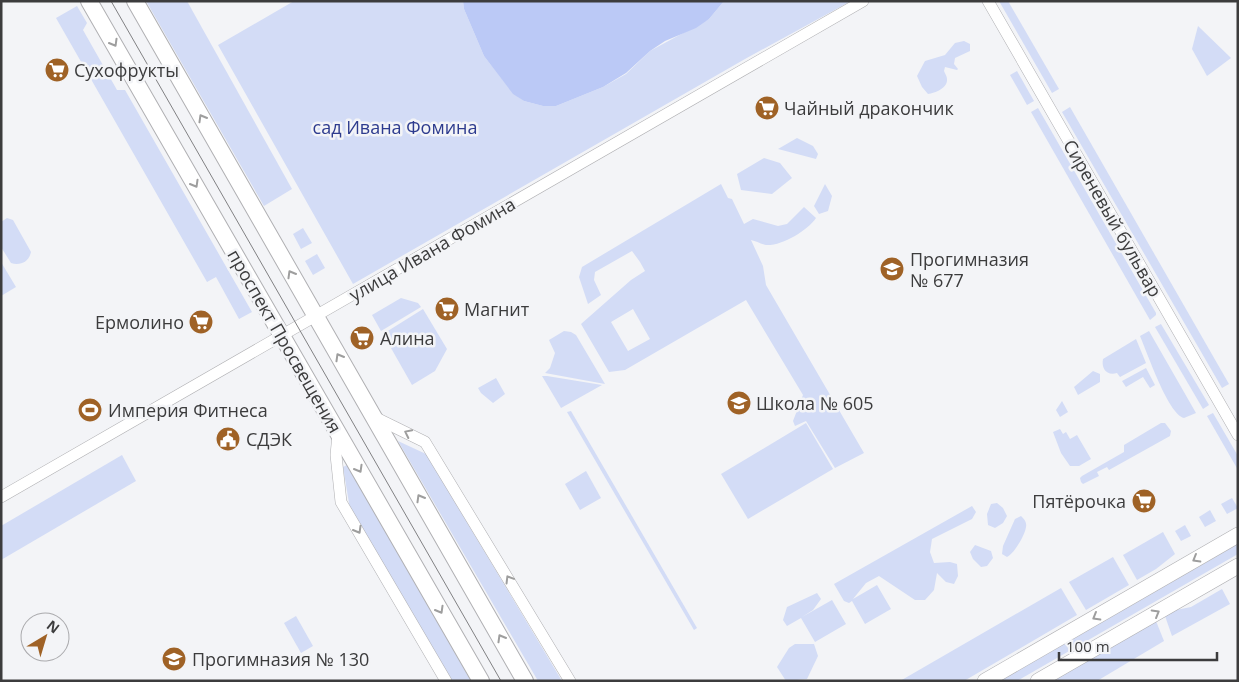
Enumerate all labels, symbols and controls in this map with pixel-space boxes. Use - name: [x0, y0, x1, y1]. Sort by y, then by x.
- one-way arrow: [107, 38, 117, 47]
- supermarket icon: Сухофрукты: [44, 57, 70, 83]
- place label: Сухофрукты: [74, 58, 179, 82]
- supermarket icon: Чайный дракончик: [754, 95, 780, 121]
- place label: Чайный дракончик: [784, 96, 955, 120]
- one-way arrow: [198, 114, 208, 123]
- park label: сад Ивана Фомина: [313, 115, 477, 139]
- street label: Сиреневый бульвар: [1058, 135, 1168, 301]
- one-way arrow: [188, 179, 198, 188]
- street label: улица Ивана Фомина: [345, 192, 519, 306]
- street label: проспект Просвещения: [223, 245, 347, 437]
- place label: Прогимназия № 677: [910, 247, 1029, 292]
- school or university icon: Прогимназия № 677: [879, 256, 905, 282]
- one-way arrow: [288, 270, 298, 279]
- supermarket icon: Магнит: [434, 296, 460, 322]
- place label: Магнит: [464, 297, 530, 321]
- supermarket icon: Ермолино: [188, 309, 214, 335]
- place label: Ермолино: [95, 310, 184, 334]
- supermarket icon: Алина: [349, 325, 375, 351]
- place label: Алина: [380, 326, 435, 350]
- one-way arrow: [335, 353, 345, 362]
- school or university icon: Школа № 605: [726, 390, 752, 416]
- place label: Школа № 605: [756, 391, 874, 415]
- sports icon: Империя Фитнеса: [77, 397, 103, 423]
- place label: Империя Фитнеса: [108, 398, 268, 422]
- public building icon: СДЭК: [215, 426, 241, 452]
- place label: СДЭК: [246, 427, 292, 451]
- one-way arrow: [404, 429, 413, 440]
- one-way arrow: [352, 463, 362, 472]
- supermarket icon: Пятёрочка: [1131, 488, 1157, 514]
- place label: Пятёрочка: [1032, 489, 1126, 513]
- one-way arrow: [416, 494, 426, 503]
- one-way arrow: [351, 525, 361, 534]
- one-way arrow: [1192, 553, 1201, 563]
- one-way arrow: [505, 576, 515, 585]
- one-way arrow: [433, 604, 443, 613]
- one-way arrow: [1151, 609, 1160, 619]
- one-way arrow: [1092, 610, 1101, 620]
- north arrow: [20, 612, 70, 662]
- text: N: [43, 615, 64, 637]
- scale bar: [1059, 630, 1216, 662]
- one-way arrow: [497, 635, 507, 644]
- text: 100 m: [1066, 636, 1110, 656]
- school or university icon: Прогимназия № 130: [161, 646, 187, 672]
- place label: Прогимназия № 130: [192, 647, 369, 671]

